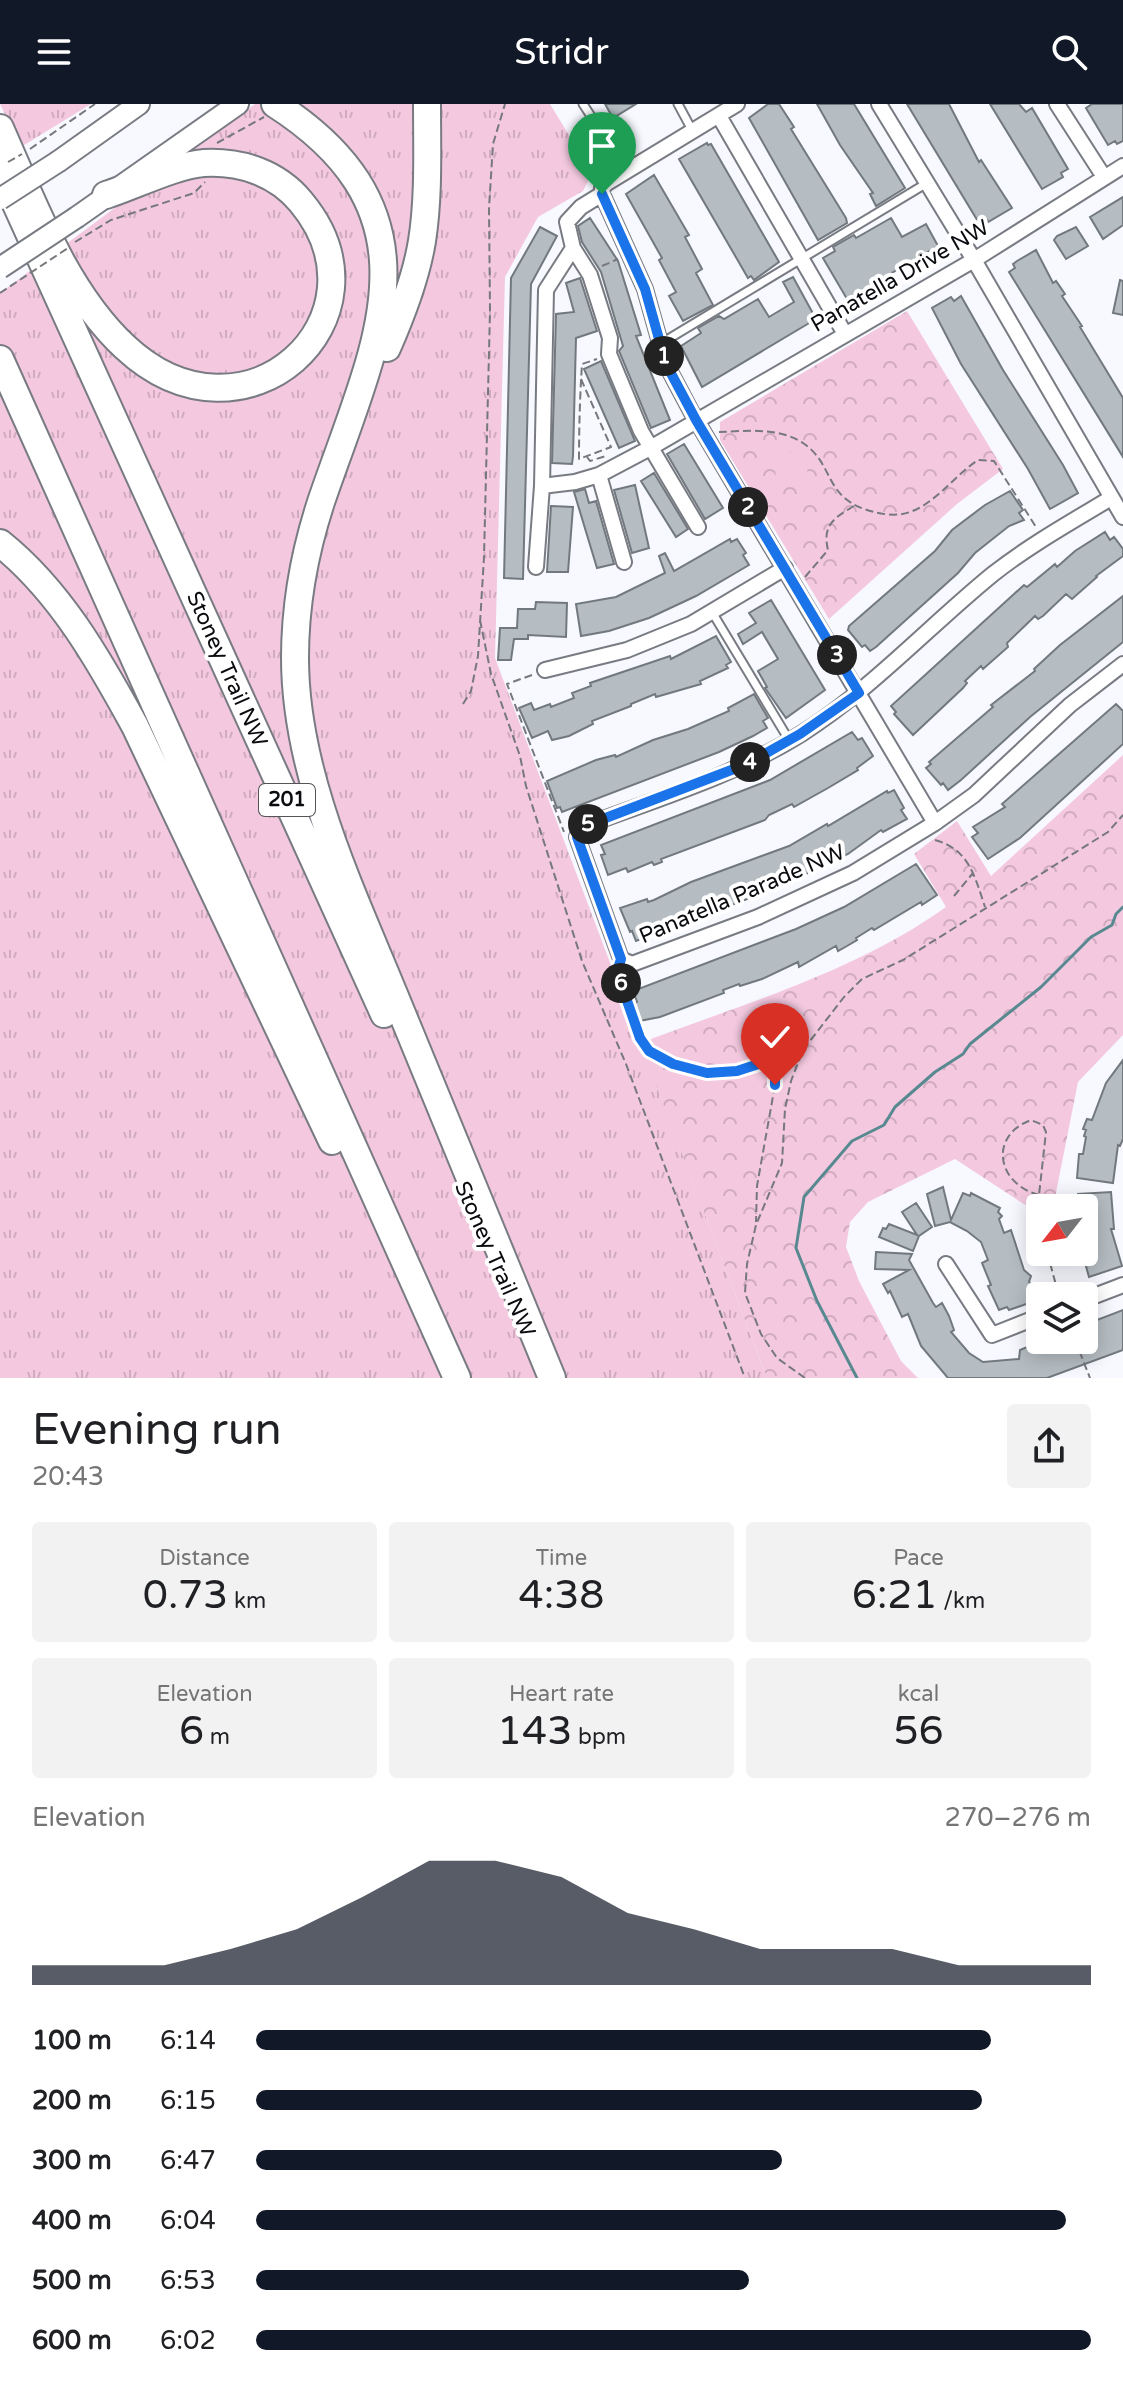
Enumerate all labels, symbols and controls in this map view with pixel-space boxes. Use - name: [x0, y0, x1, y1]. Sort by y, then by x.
- icon: menu: [32, 30, 76, 74]
- icon: search: [1047, 30, 1091, 74]
- text: Stridr: [514, 31, 609, 74]
- pin: [568, 112, 636, 194]
- icon: arrive: [580, 124, 624, 168]
- street label: Panatella Drive NW: [806, 214, 994, 338]
- pin: 1: [644, 336, 684, 376]
- text: 1: [657, 343, 671, 369]
- pin: 2: [728, 487, 768, 527]
- text: 2: [741, 494, 755, 520]
- street label: Stoney Trail NW: [181, 587, 273, 751]
- pin: 3: [817, 635, 857, 675]
- text: 3: [830, 642, 844, 668]
- pin: 4: [730, 742, 770, 782]
- text: 4: [743, 749, 757, 775]
- road number: 201: [259, 784, 315, 816]
- pin: 5: [568, 804, 608, 844]
- text: 5: [581, 811, 595, 837]
- street label: Panatella Parade NW: [635, 839, 849, 949]
- pin: 6: [601, 963, 641, 1003]
- text: 6: [614, 970, 628, 996]
- pin: [741, 1003, 809, 1085]
- icon: check: [753, 1015, 797, 1059]
- street label: Stoney Trail NW: [449, 1177, 541, 1341]
- north arrow: [1026, 1194, 1098, 1266]
- map controls: [1026, 1194, 1098, 1354]
- button: layers: [1026, 1282, 1098, 1354]
- text: Evening run: [32, 1404, 281, 1457]
- button: share: [1007, 1404, 1091, 1488]
- text: 20:43: [32, 1461, 104, 1492]
- text: Distance: [159, 1545, 250, 1571]
- text: Time: [536, 1545, 587, 1571]
- text: Pace: [893, 1545, 944, 1571]
- text: 0.73: [143, 1571, 228, 1619]
- text: 4:38: [519, 1571, 604, 1619]
- text: 6:21: [852, 1571, 938, 1619]
- text: km: [228, 1588, 266, 1614]
- text: /km: [938, 1588, 985, 1614]
- text: Elevation: [156, 1681, 253, 1707]
- text: Heart rate: [509, 1681, 614, 1707]
- text: kcal: [898, 1681, 939, 1707]
- text: 6: [179, 1707, 204, 1755]
- text: 143: [497, 1707, 572, 1755]
- text: 56: [893, 1707, 944, 1755]
- text: m: [204, 1724, 230, 1750]
- text: bpm: [572, 1724, 626, 1750]
- text: Elevation: [32, 1802, 146, 1833]
- text: 270–276 m: [945, 1802, 1091, 1833]
- text: 100 m: [32, 2025, 112, 2056]
- text: 6:14: [160, 2025, 216, 2056]
- text: 200 m: [32, 2085, 112, 2116]
- text: 6:15: [160, 2085, 216, 2116]
- text: 300 m: [32, 2145, 112, 2176]
- text: 6:47: [160, 2145, 216, 2176]
- text: 400 m: [32, 2205, 112, 2236]
- text: 6:04: [160, 2205, 216, 2236]
- text: 500 m: [32, 2265, 112, 2296]
- text: 6:53: [160, 2265, 216, 2296]
- text: 600 m: [32, 2325, 112, 2356]
- text: 6:02: [160, 2325, 216, 2356]

